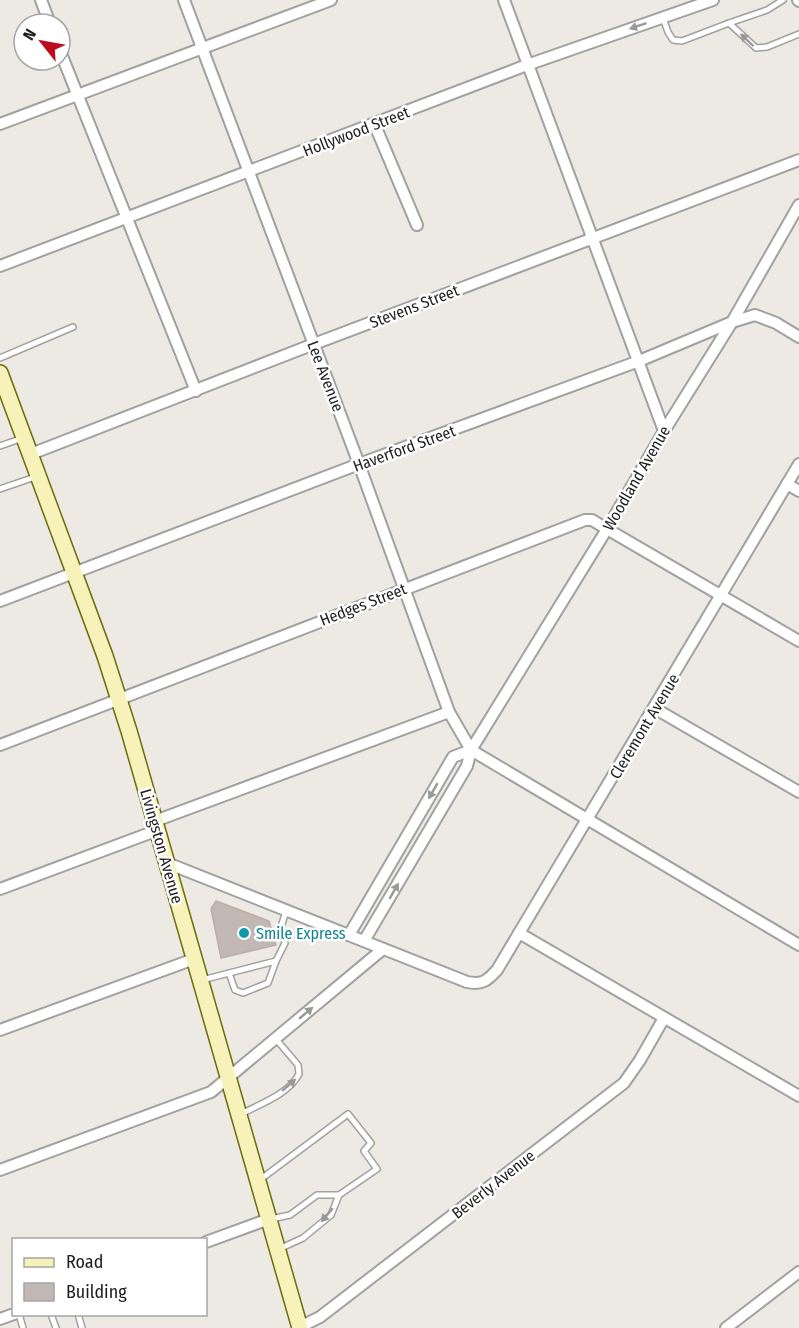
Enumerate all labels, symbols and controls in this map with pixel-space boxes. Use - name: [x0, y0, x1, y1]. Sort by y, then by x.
- north arrow: [12, 12, 72, 72]
- one-way arrow: [629, 22, 647, 32]
- text: N: [19, 26, 40, 44]
- one-way arrow: [739, 33, 754, 47]
- street label: Hollywood Street: [300, 102, 413, 160]
- street label: Stevens Street: [367, 280, 462, 332]
- street label: Lee Avenue: [303, 338, 348, 414]
- street label: Haverford Street: [350, 421, 459, 476]
- street label: Woodland Avenue: [599, 422, 674, 534]
- street label: Hedges Street: [317, 579, 410, 630]
- street label: Cleremont Avenue: [606, 670, 683, 782]
- one-way arrow: [428, 783, 438, 800]
- street label: Livingston Avenue: [136, 787, 187, 906]
- one-way arrow: [388, 883, 399, 899]
- place label: Smile Express: [256, 924, 346, 943]
- marker: Smile Express: [237, 926, 251, 940]
- one-way arrow: [298, 1007, 314, 1020]
- one-way arrow: [281, 1079, 296, 1092]
- street label: Beverly Avenue: [448, 1146, 539, 1223]
- one-way arrow: [321, 1208, 334, 1223]
- legend: [12, 1238, 207, 1316]
- text: Road: [66, 1251, 103, 1273]
- text: Building: [66, 1281, 127, 1303]

